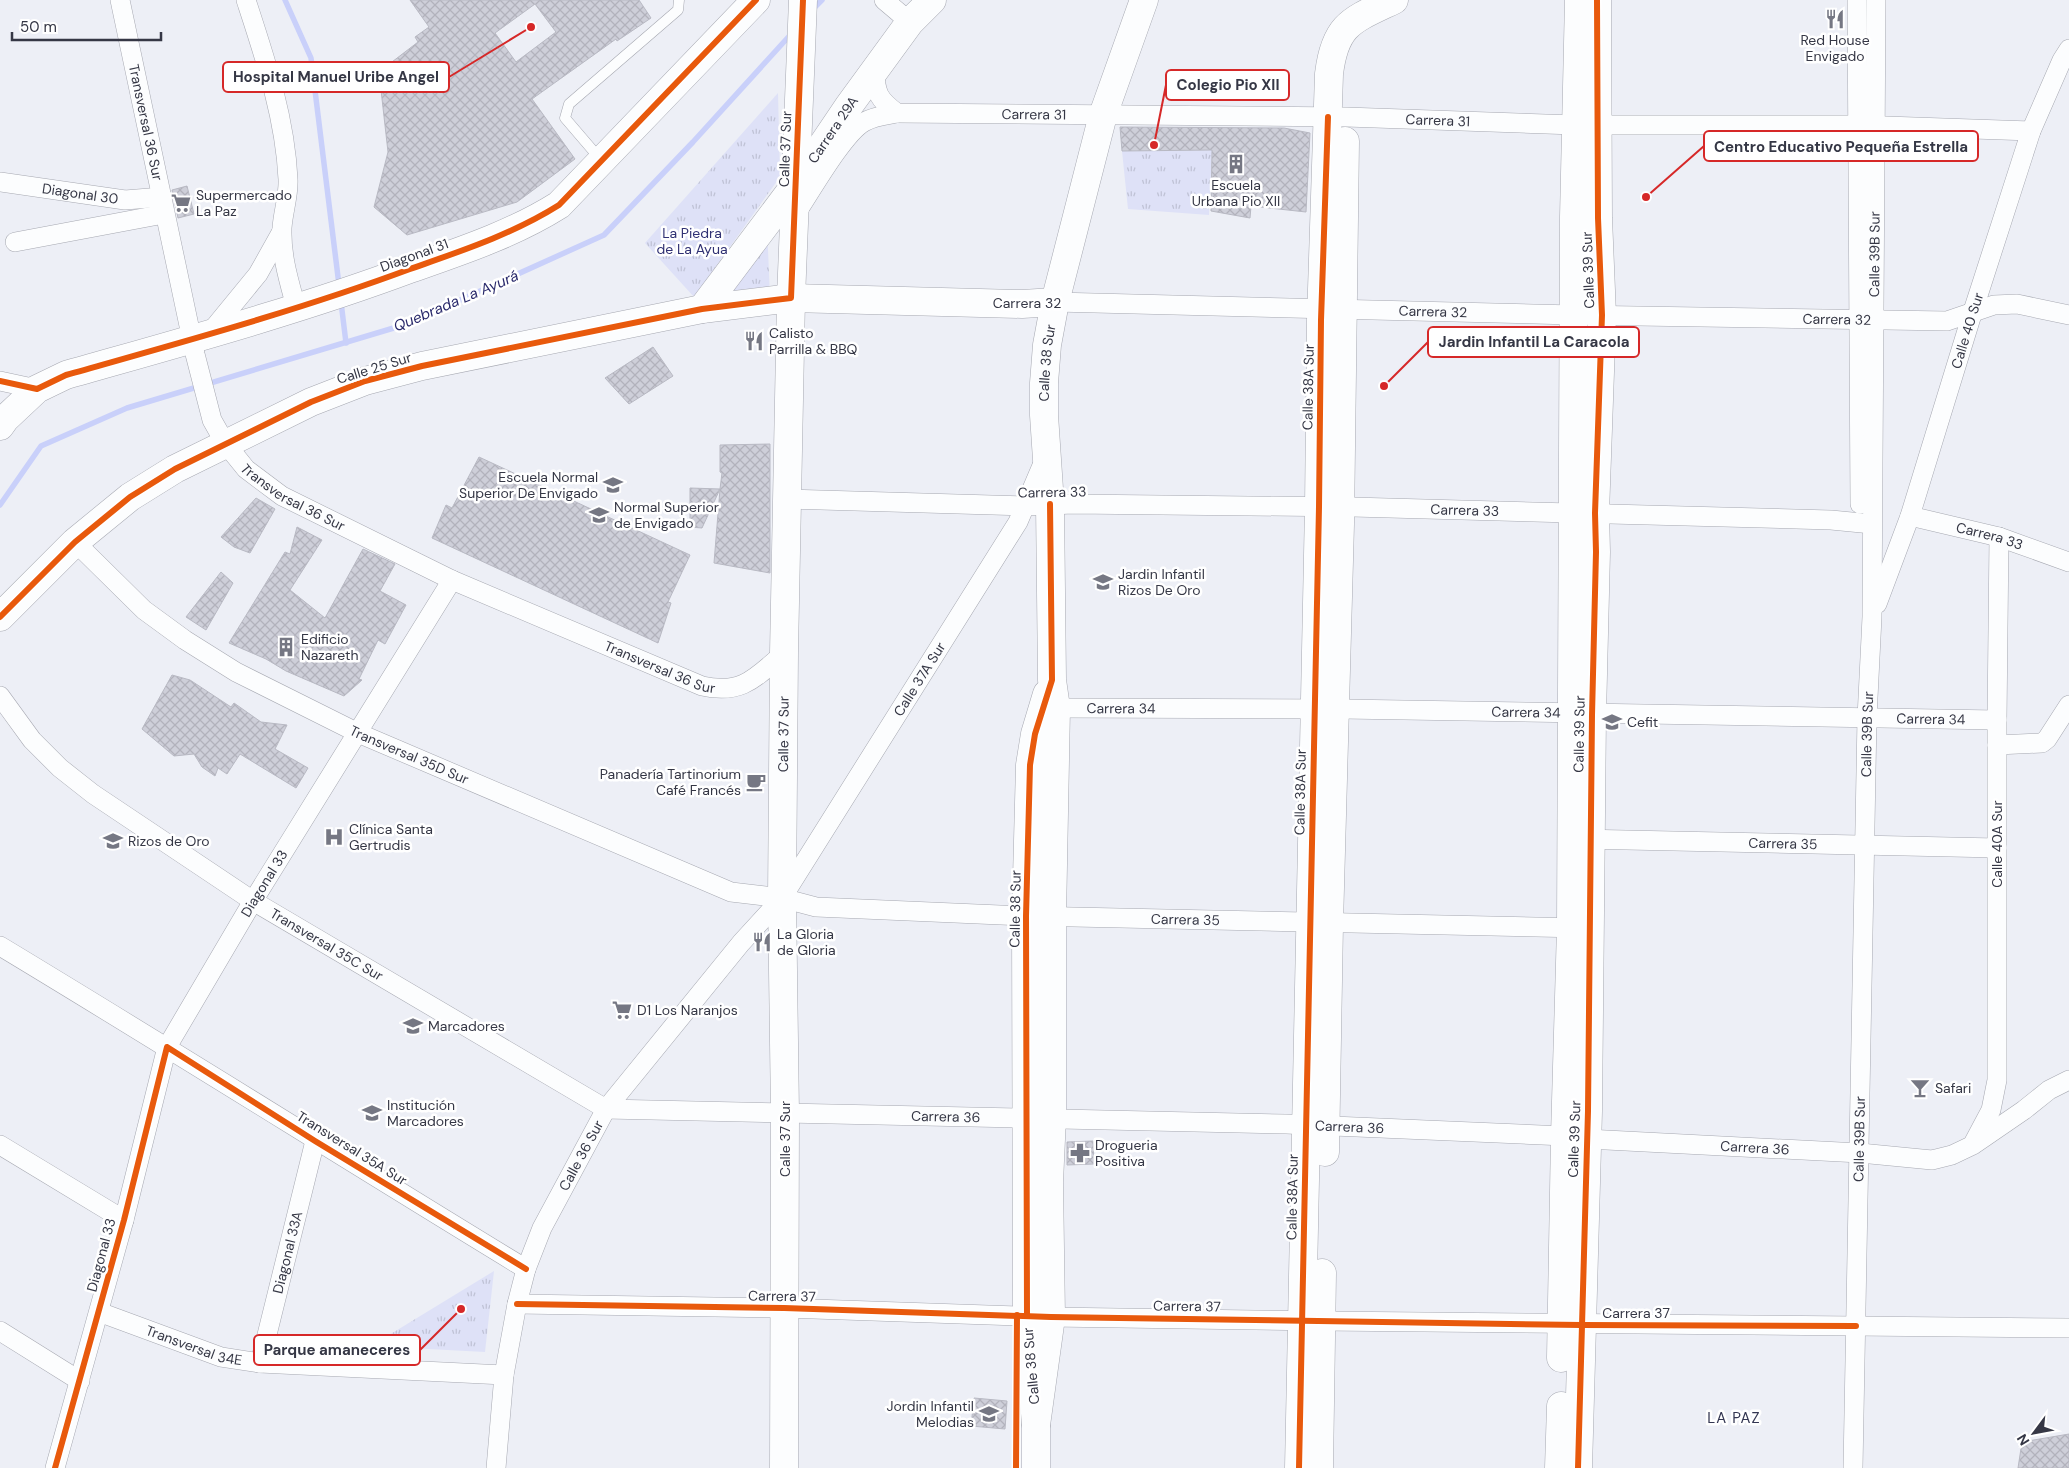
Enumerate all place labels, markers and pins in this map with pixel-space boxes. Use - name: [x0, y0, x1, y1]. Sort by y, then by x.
- restaurant icon: Red House Envigado: [1824, 8, 1846, 30]
- place label: Red House Envigado: [1800, 31, 1870, 65]
- callout: Hospital Manuel Uribe Angel: [223, 62, 449, 92]
- callout: Colegio Pio XII: [1166, 70, 1289, 100]
- callout: Centro Educativo Pequeña Estrella: [1704, 131, 1978, 161]
- building icon: Escuela Urbana Pio XII: [1225, 153, 1247, 175]
- place label: Escuela Urbana Pio XII: [1192, 176, 1280, 210]
- place label: Supermercado La Paz: [196, 186, 292, 220]
- supermarket icon: Supermercado La Paz: [170, 192, 192, 214]
- place label: Calisto Parrilla & BBQ: [769, 324, 858, 358]
- callout: Jardin Infantil La Caracola: [1428, 327, 1639, 357]
- restaurant icon: Calisto Parrilla & BBQ: [743, 330, 765, 352]
- place label: Escuela Normal Superior De Envigado: [459, 468, 598, 502]
- school or university icon: Escuela Normal Superior De Envigado: [602, 474, 624, 496]
- place label: Normal Superior de Envigado: [614, 498, 719, 532]
- school or university icon: Normal Superior de Envigado: [588, 504, 610, 526]
- place label: Jardin Infantil Rizos De Oro: [1118, 565, 1205, 599]
- school or university icon: Jardin Infantil Rizos De Oro: [1092, 571, 1114, 593]
- place label: Edificio Nazareth: [301, 630, 358, 664]
- building icon: Edificio Nazareth: [275, 636, 297, 658]
- school or university icon: Cefit: [1601, 711, 1623, 733]
- place label: Cefit: [1627, 713, 1658, 731]
- place label: Panadería Tartinorium Café Francés: [600, 765, 741, 799]
- cafe icon: Panadería Tartinorium Café Francés: [745, 771, 767, 793]
- place label: Clínica Santa Gertrudis: [349, 820, 433, 854]
- hospital icon: Clínica Santa Gertrudis: [323, 826, 345, 848]
- school or university icon: Rizos de Oro: [102, 830, 124, 852]
- place label: Rizos de Oro: [128, 832, 210, 850]
- place label: La Gloria de Gloria: [777, 925, 836, 959]
- restaurant icon: La Gloria de Gloria: [751, 931, 773, 953]
- supermarket icon: D1 Los Naranjos: [611, 999, 633, 1021]
- place label: D1 Los Naranjos: [637, 1001, 738, 1019]
- school or university icon: Marcadores: [402, 1015, 424, 1037]
- place label: Marcadores: [428, 1017, 505, 1035]
- bar icon: Safari: [1909, 1077, 1931, 1099]
- place label: Safari: [1935, 1079, 1971, 1097]
- place label: Institución Marcadores: [387, 1096, 464, 1130]
- school or university icon: Institución Marcadores: [361, 1102, 383, 1124]
- place label: Drogueria Positiva: [1095, 1136, 1158, 1170]
- pharmacy icon: Drogueria Positiva: [1069, 1142, 1091, 1164]
- callout: Parque amaneceres: [254, 1335, 420, 1365]
- place label: Jordin Infantil Melodias: [886, 1397, 974, 1431]
- school or university icon: Jordin Infantil Melodias: [978, 1403, 1000, 1425]

